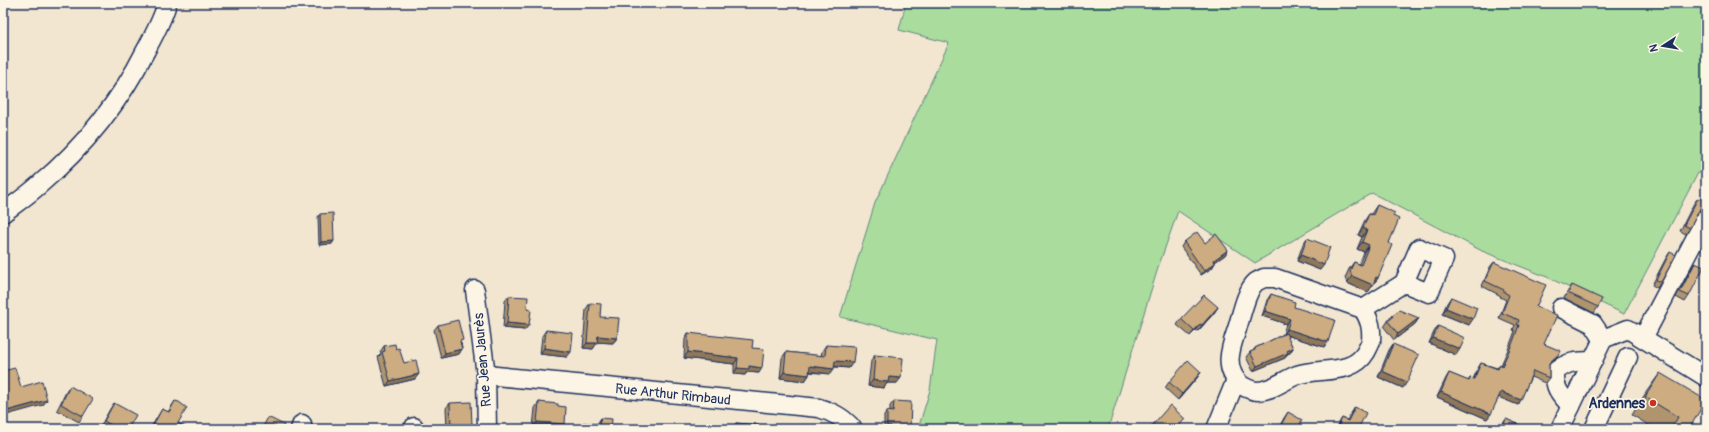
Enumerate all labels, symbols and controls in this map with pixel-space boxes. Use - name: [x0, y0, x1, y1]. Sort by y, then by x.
- north arrow: [1643, 26, 1683, 66]
- text: N: [1646, 42, 1661, 53]
- street label: Rue Jean Jaurès: [470, 311, 495, 408]
- street label: Rue Arthur Rimbaud: [614, 380, 732, 409]
- place label: Ardennes: [1589, 395, 1646, 412]
- marker: Ardennes: [1648, 398, 1658, 408]

